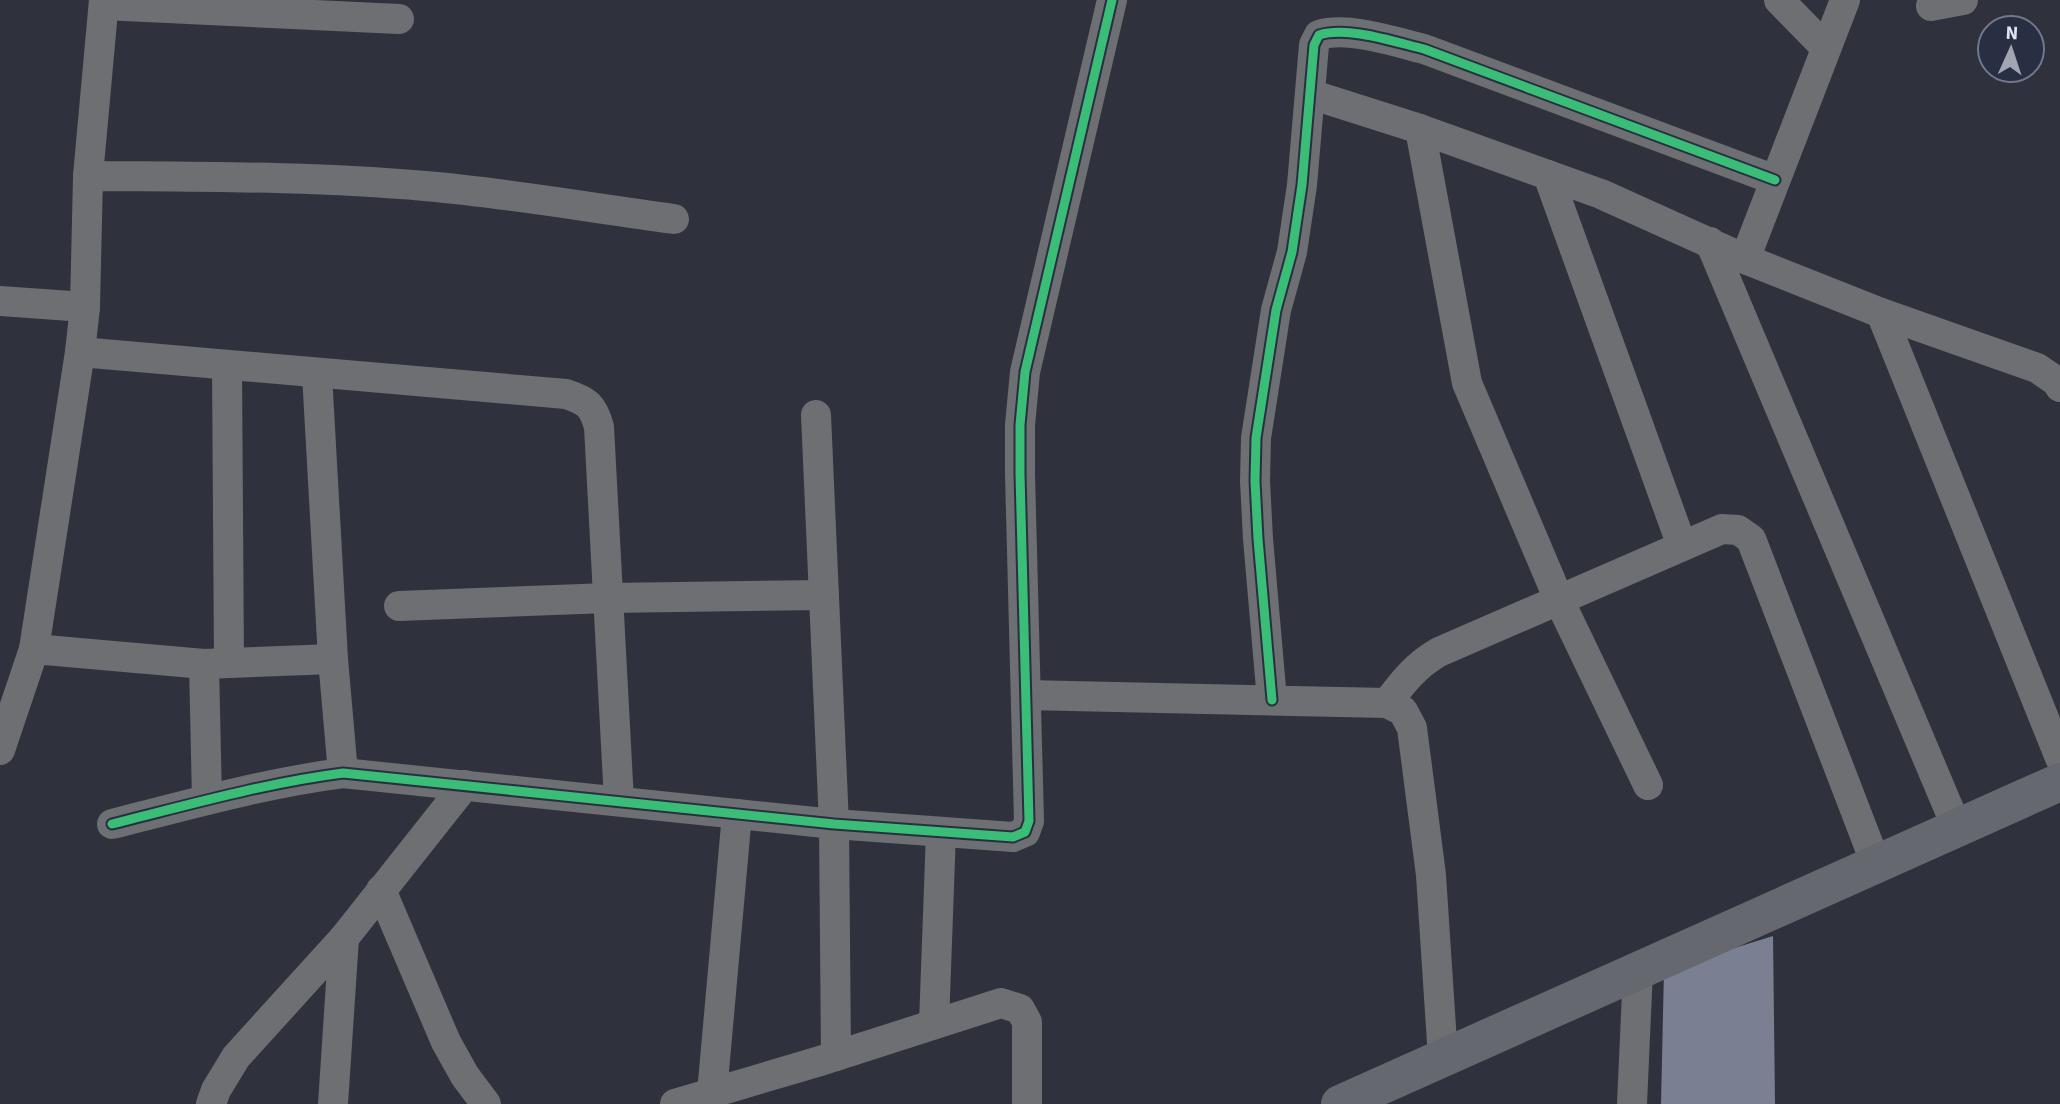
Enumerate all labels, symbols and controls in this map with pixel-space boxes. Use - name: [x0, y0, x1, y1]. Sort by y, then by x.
- north arrow: [1976, 14, 2046, 84]
- text: N: [2005, 20, 2019, 47]

